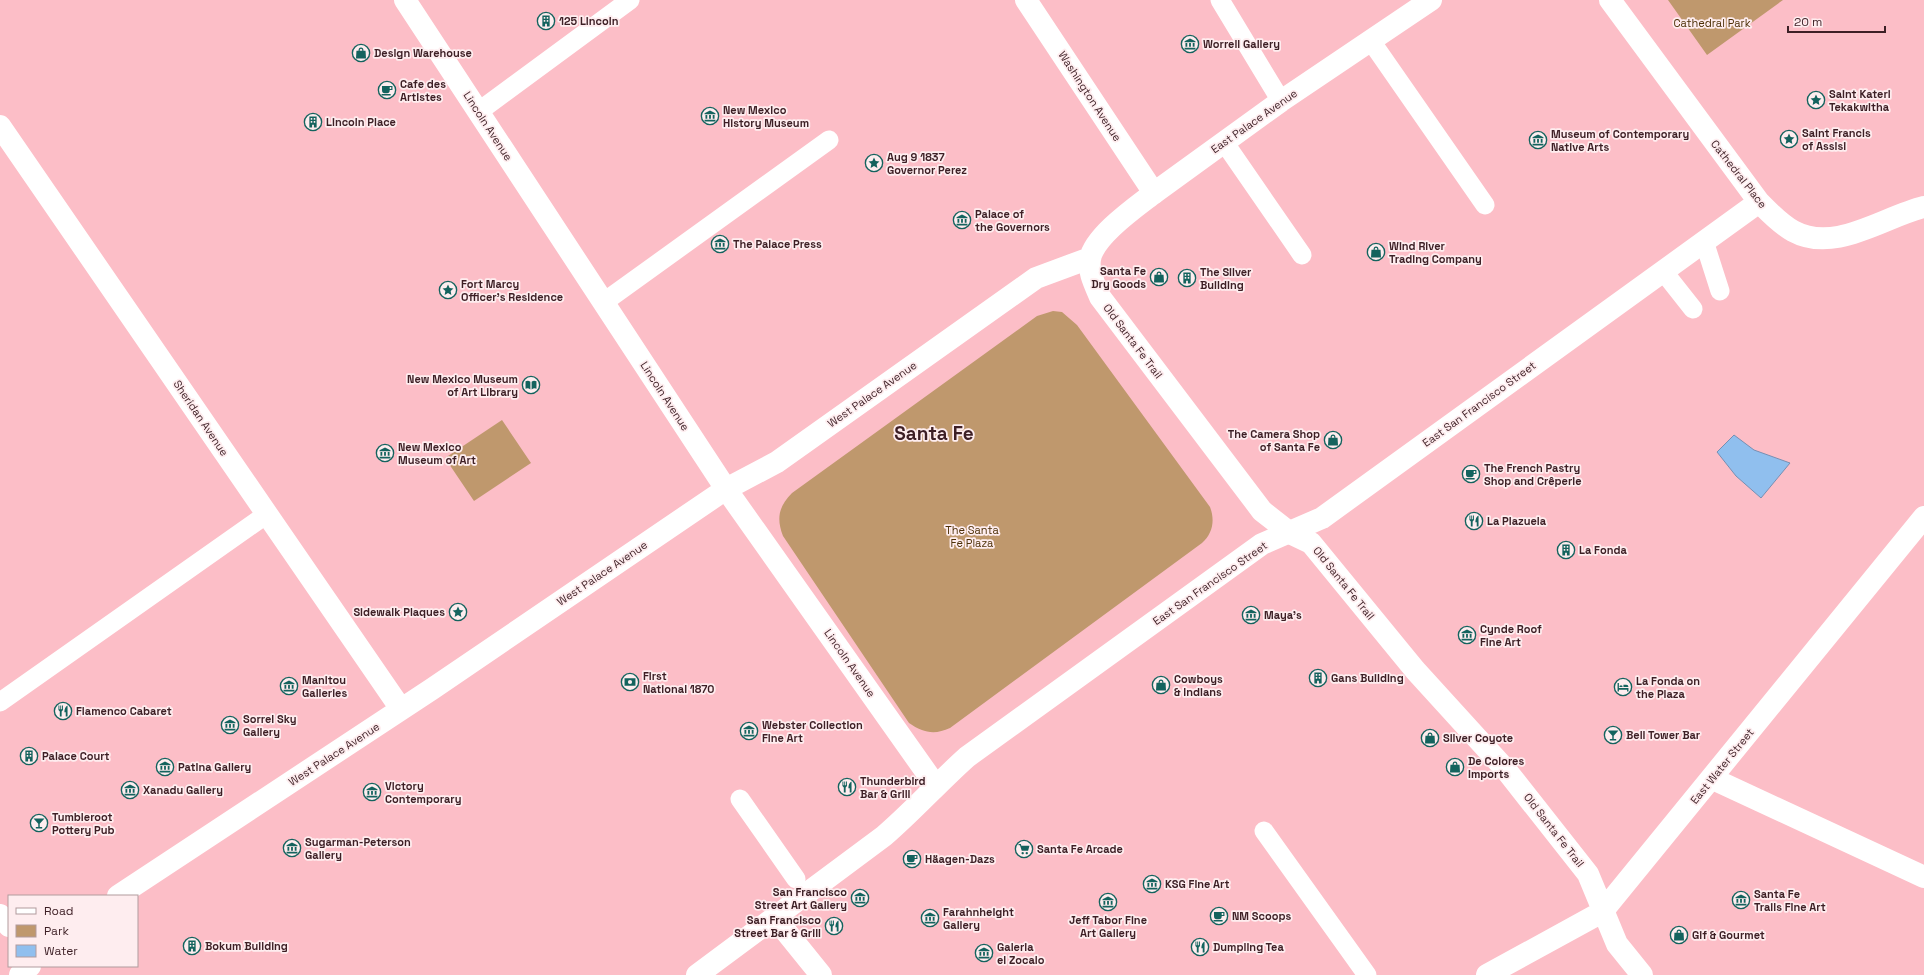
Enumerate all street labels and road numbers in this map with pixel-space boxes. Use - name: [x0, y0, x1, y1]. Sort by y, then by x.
- street label: Washington Avenue: [1056, 48, 1124, 144]
- street label: East Palace Avenue: [1208, 86, 1300, 156]
- street label: Lincoln Avenue: [460, 89, 516, 163]
- street label: Cathedral Place: [1708, 137, 1770, 211]
- street label: Old Santa Fe Trail: [1100, 301, 1166, 381]
- street label: West Palace Avenue: [825, 358, 919, 430]
- street label: East San Francisco Street: [1420, 358, 1538, 450]
- street label: Lincoln Avenue: [637, 359, 693, 433]
- street label: Sheridan Avenue: [170, 377, 232, 459]
- street label: West Palace Avenue: [554, 538, 650, 608]
- street label: East San Francisco Street: [1150, 538, 1270, 628]
- street label: Old Santa Fe Trail: [1310, 544, 1378, 622]
- street label: Lincoln Avenue: [821, 626, 879, 700]
- street label: West Palace Avenue: [286, 719, 382, 789]
- street label: East Water Street: [1687, 725, 1757, 807]
- street label: Old Santa Fe Trail: [1521, 790, 1587, 870]

